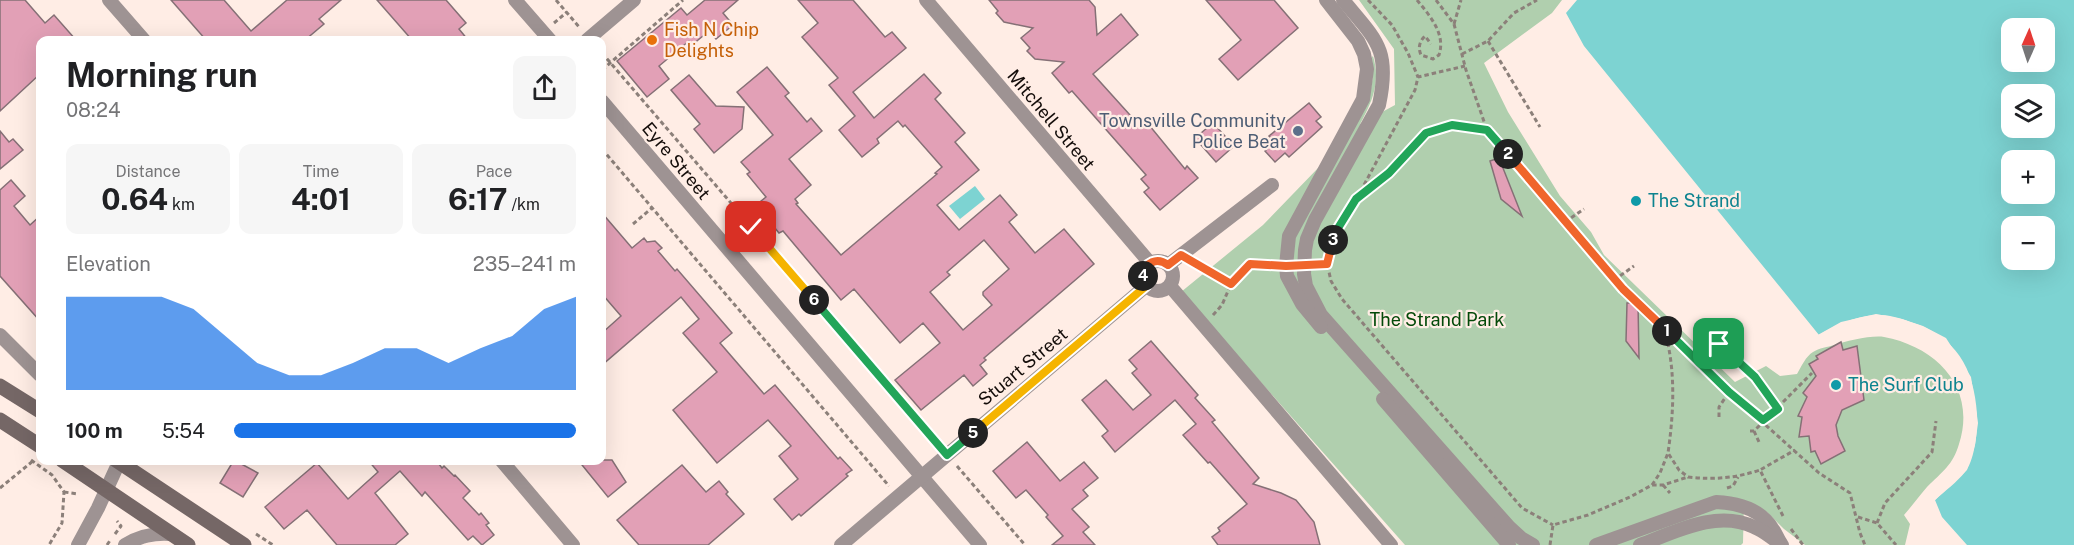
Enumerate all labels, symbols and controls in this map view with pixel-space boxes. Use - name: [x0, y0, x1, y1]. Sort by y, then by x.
- north arrow: [2001, 18, 2055, 72]
- map controls: [2001, 18, 2055, 270]
- place label: Fish N Chip Delights: [664, 19, 759, 61]
- marker: Fish N Chip Delights: [645, 33, 659, 47]
- text: Morning run: [66, 56, 258, 94]
- button: share: [513, 56, 576, 119]
- street label: Mitchell Street: [1003, 65, 1100, 174]
- button: layers: [2001, 84, 2055, 138]
- text: 08:24: [66, 98, 120, 122]
- place label: Townsville Community Police Beat: [1099, 110, 1286, 152]
- street label: Eyre Street: [638, 118, 715, 204]
- marker: Townsville Community Police Beat: [1291, 124, 1305, 138]
- pin: 2: [1493, 139, 1523, 169]
- text: 2: [1503, 144, 1513, 163]
- button: +: [2001, 150, 2055, 204]
- text: Distance: [116, 162, 180, 181]
- text: Time: [303, 162, 339, 181]
- text: Pace: [476, 162, 512, 181]
- text: 0.64: [101, 181, 168, 217]
- text: 4:01: [291, 181, 351, 217]
- text: 6:17: [448, 181, 508, 217]
- place label: The Strand: [1648, 190, 1740, 211]
- marker: The Strand: [1629, 194, 1643, 208]
- text: km: [168, 195, 195, 214]
- text: /km: [508, 195, 540, 214]
- pin: [725, 201, 776, 252]
- icon: check: [734, 210, 767, 243]
- button: −: [2001, 216, 2055, 270]
- pin: 3: [1318, 225, 1348, 255]
- text: 3: [1328, 230, 1338, 249]
- text: Elevation: [66, 252, 151, 276]
- text: 235–241 m: [473, 252, 576, 276]
- pin: 4: [1128, 261, 1158, 291]
- text: 4: [1138, 266, 1148, 285]
- pin: 6: [799, 285, 829, 315]
- text: 6: [809, 290, 819, 309]
- park label: The Strand Park: [1370, 309, 1504, 330]
- pin: 1: [1652, 316, 1682, 346]
- pin: [1693, 318, 1744, 369]
- text: 1: [1664, 321, 1670, 340]
- street label: Stuart Street: [974, 323, 1071, 410]
- icon: arrive: [1702, 327, 1735, 360]
- place label: The Surf Club: [1848, 374, 1964, 395]
- marker: The Surf Club: [1829, 378, 1843, 392]
- pin: 5: [958, 418, 988, 448]
- text: 100 m: [66, 419, 123, 443]
- text: 5:54: [162, 419, 205, 443]
- text: 5: [968, 423, 978, 442]

